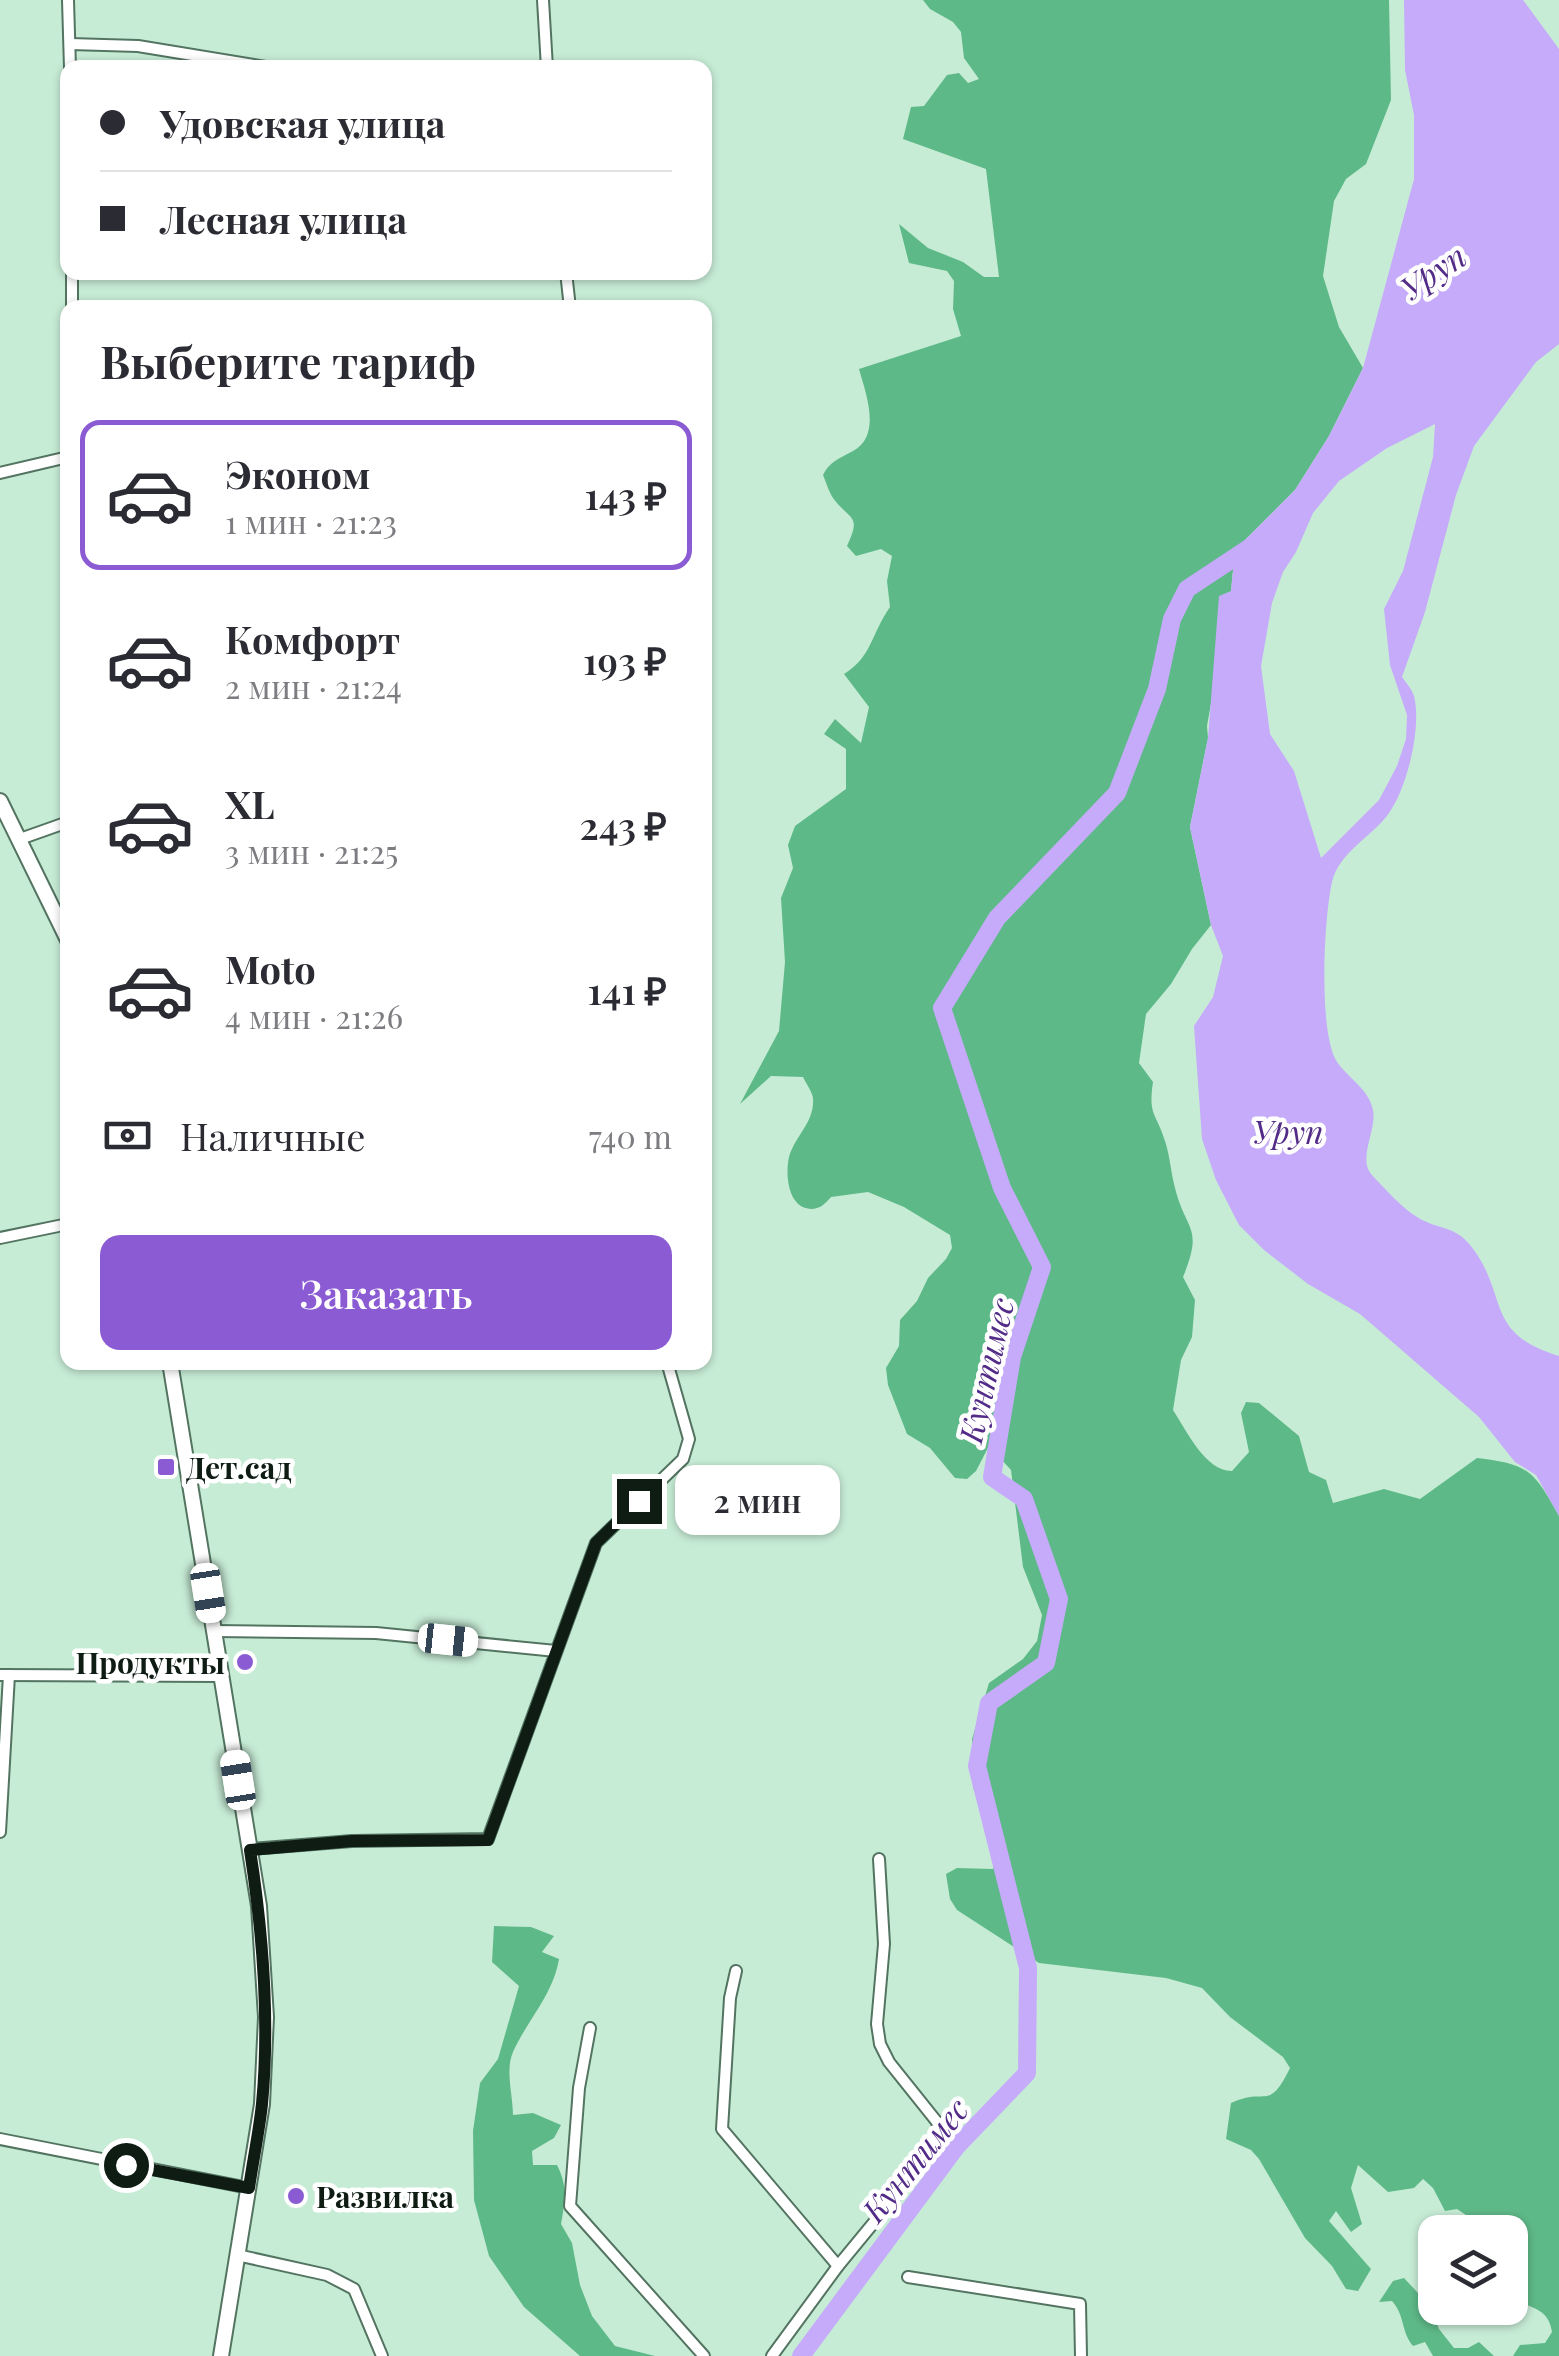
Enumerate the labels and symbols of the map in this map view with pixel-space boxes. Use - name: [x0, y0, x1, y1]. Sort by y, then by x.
- water label: Уруп: [1390, 233, 1474, 309]
- water label: Уруп: [1252, 1109, 1324, 1152]
- water label: Кунтимес: [947, 1293, 1023, 1449]
- place label: Дет.сад: [186, 1447, 292, 1487]
- marker: Дет.сад: [155, 1456, 177, 1478]
- callout: 2 мин: [674, 1466, 839, 1536]
- route end: [617, 1479, 662, 1524]
- car: [188, 1561, 228, 1625]
- car: [417, 1622, 479, 1658]
- place label: Продукты: [75, 1642, 225, 1682]
- marker: Продукты: [234, 1651, 256, 1673]
- car: [218, 1748, 258, 1812]
- water label: Кунтимес: [850, 2088, 977, 2231]
- route start: [104, 2143, 149, 2188]
- place label: Развилка: [316, 2176, 455, 2216]
- marker: Развилка: [285, 2185, 307, 2207]

